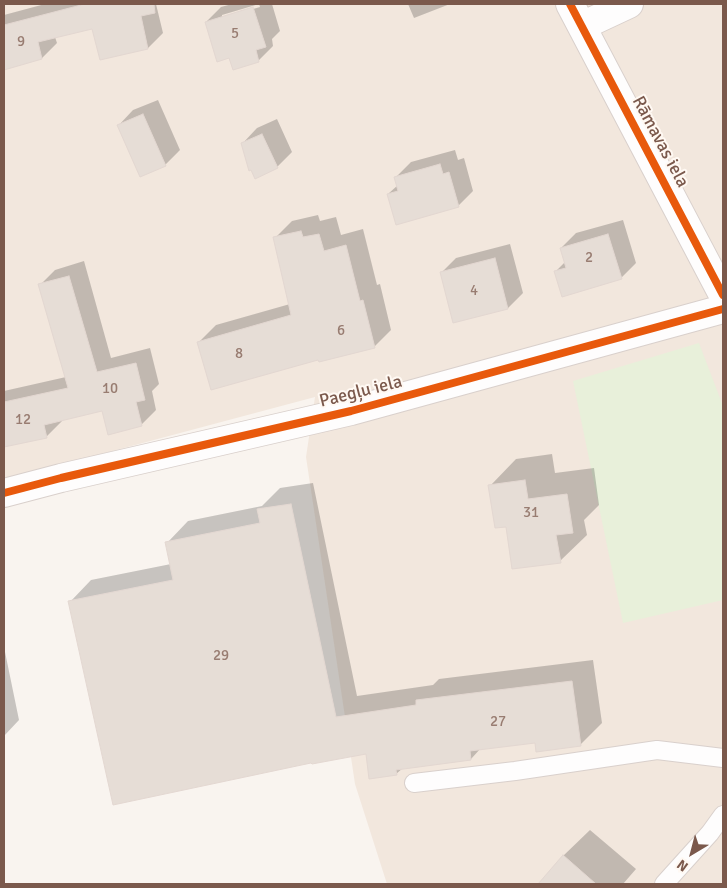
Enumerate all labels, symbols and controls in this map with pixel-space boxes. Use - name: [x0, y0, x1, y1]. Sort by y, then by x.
- house number: 5: [231, 25, 239, 43]
- house number: 9: [17, 33, 25, 51]
- street label: Rāmavas iela: [627, 93, 693, 191]
- house number: 2: [585, 249, 593, 267]
- house number: 4: [470, 282, 478, 300]
- house number: 6: [337, 322, 345, 340]
- house number: 8: [235, 345, 243, 363]
- street label: Paegļu iela: [317, 371, 405, 413]
- house number: 10: [102, 380, 118, 398]
- house number: 12: [15, 411, 31, 429]
- house number: 31: [523, 504, 539, 522]
- house number: 29: [213, 647, 229, 665]
- house number: 27: [490, 713, 506, 731]
- north arrow: [667, 828, 717, 878]
- text: N: [674, 856, 692, 875]

